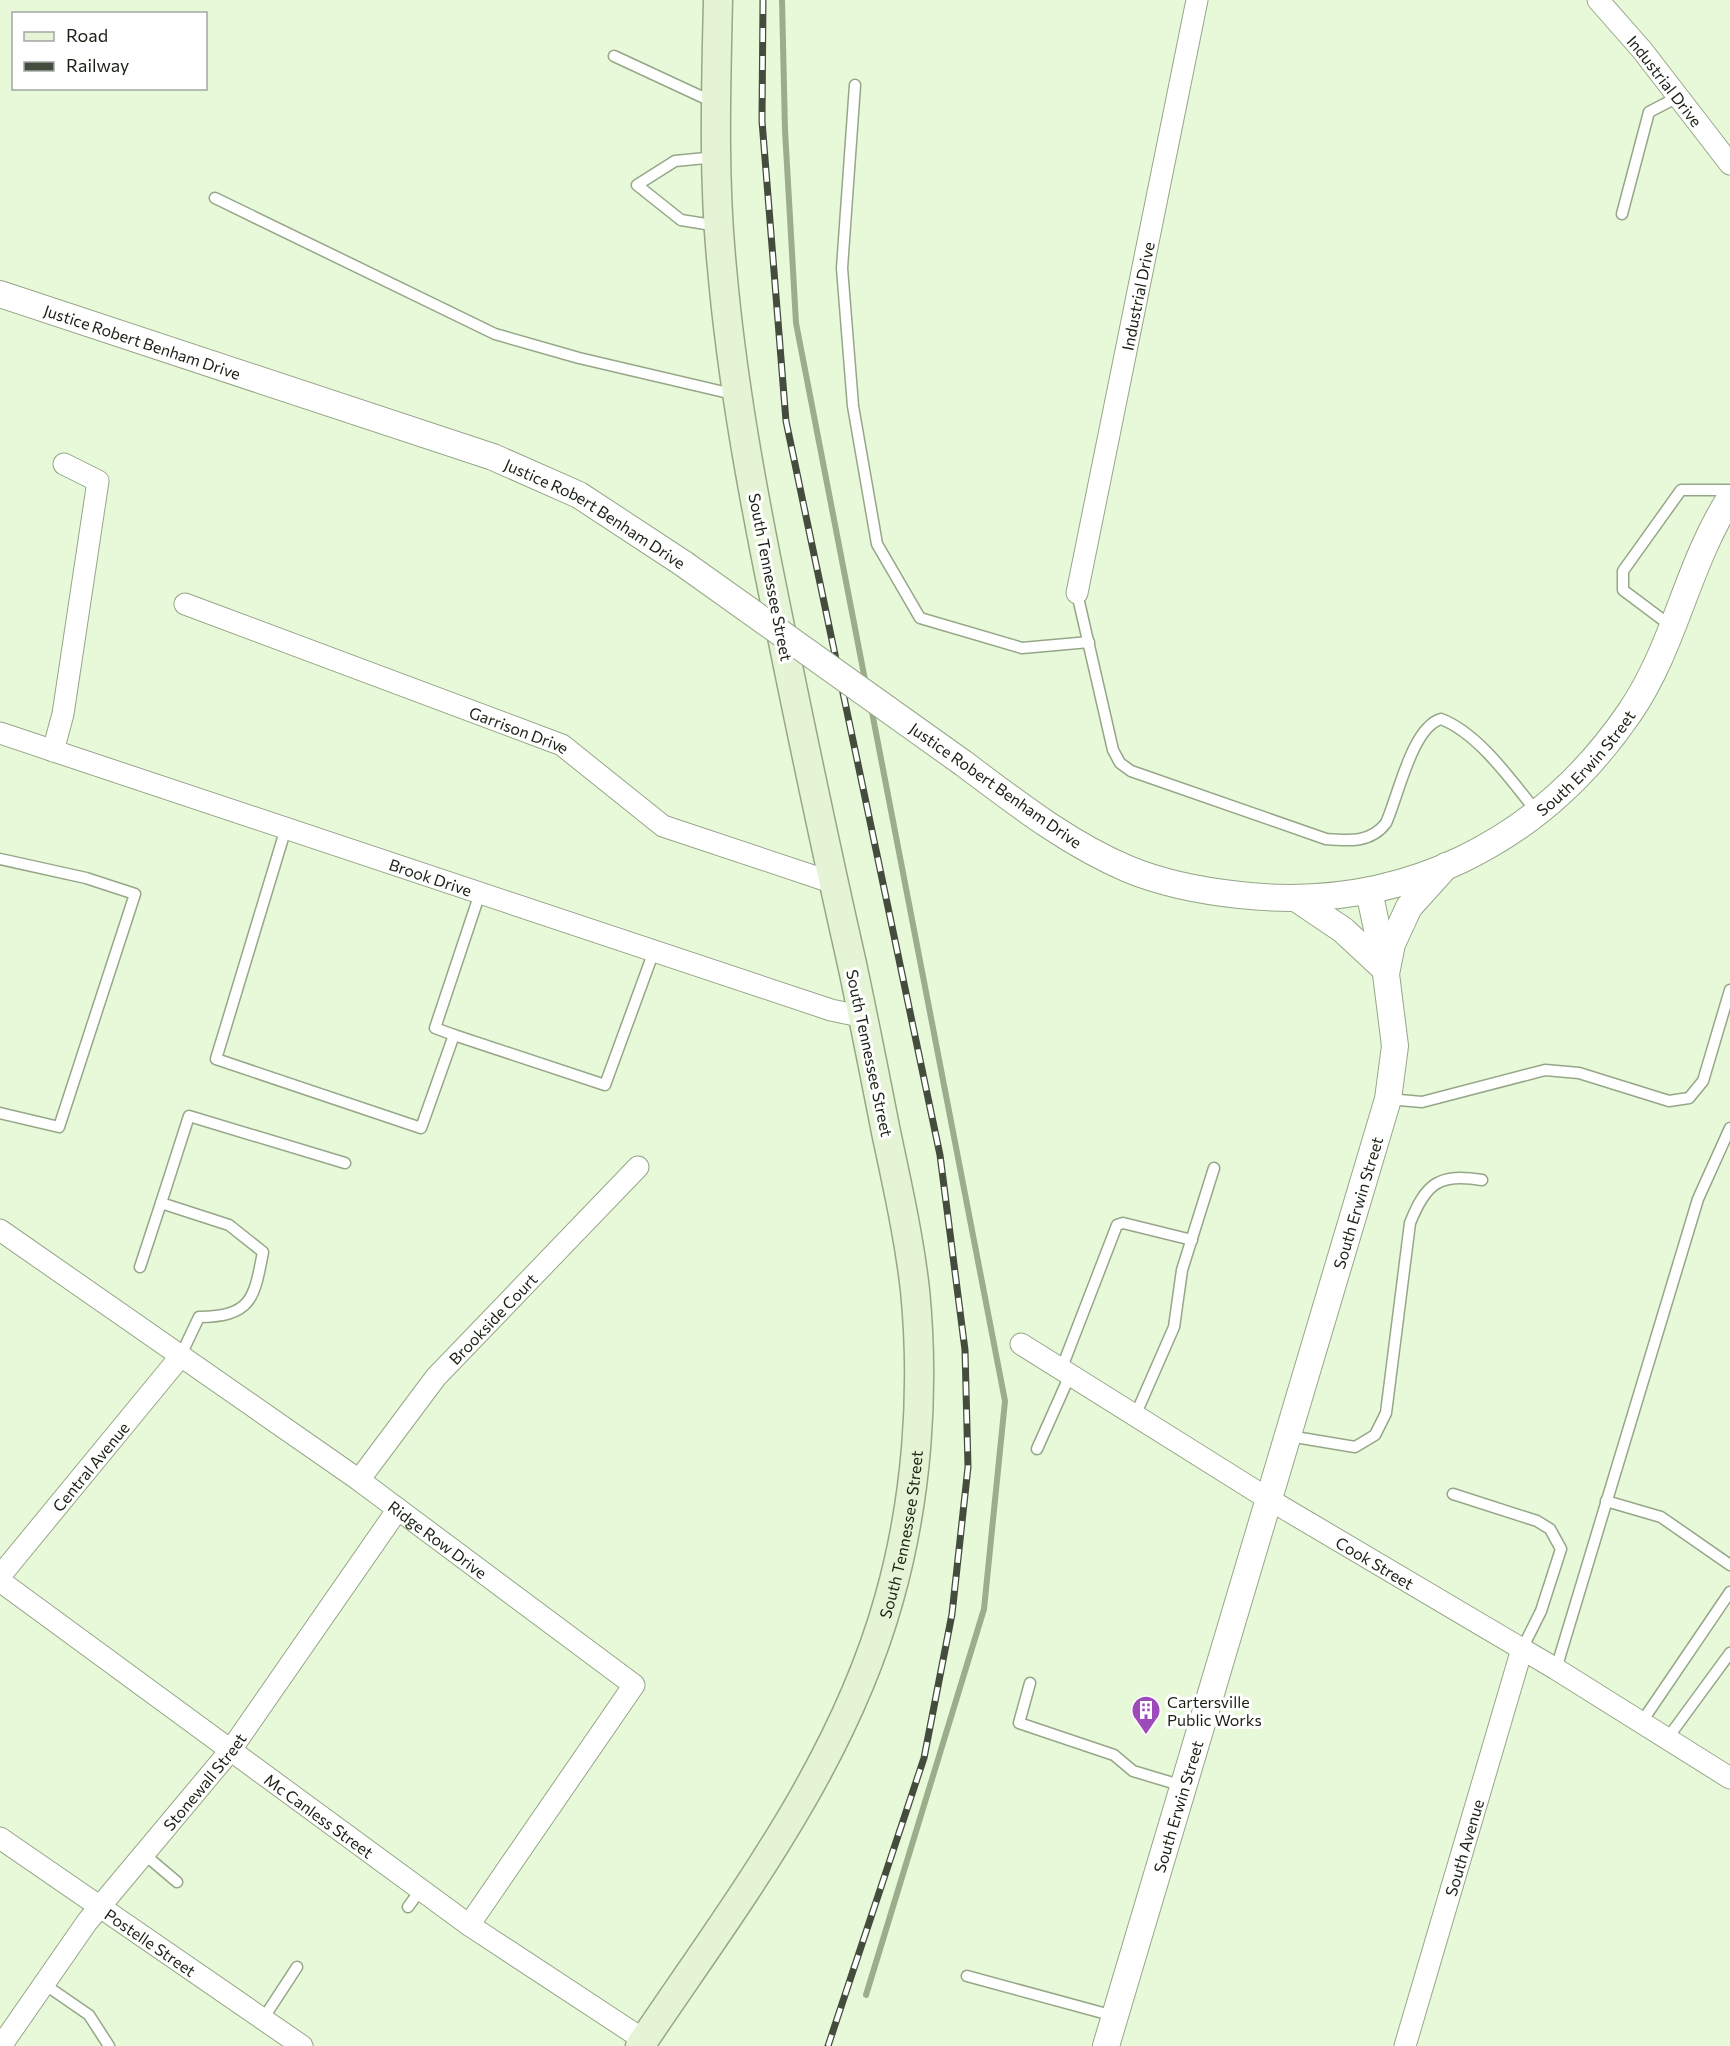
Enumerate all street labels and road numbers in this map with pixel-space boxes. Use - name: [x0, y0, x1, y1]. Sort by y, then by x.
- street label: Industrial Drive: [1624, 31, 1707, 130]
- street label: Industrial Drive: [1117, 240, 1157, 352]
- street label: Justice Robert Benham Drive: [42, 300, 243, 382]
- street label: Justice Robert Benham Drive: [502, 454, 689, 572]
- street label: South Tennessee Street: [745, 491, 797, 663]
- street label: Garrison Drive: [467, 702, 573, 757]
- street label: South Erwin Street: [1532, 706, 1638, 819]
- street label: Justice Robert Benham Drive: [906, 718, 1086, 852]
- street label: Brook Drive: [387, 854, 475, 899]
- street label: South Tennessee Street: [843, 968, 897, 1139]
- street label: South Erwin Street: [1328, 1134, 1386, 1271]
- street label: Brookside Court: [444, 1269, 541, 1368]
- street label: Central Avenue: [48, 1418, 133, 1515]
- street label: South Tennessee Street: [874, 1449, 925, 1621]
- street label: Ridge Row Drive: [385, 1496, 491, 1582]
- street label: Cook Street: [1333, 1532, 1418, 1593]
- street label: Stonewall Street: [159, 1729, 250, 1834]
- street label: South Erwin Street: [1149, 1738, 1206, 1875]
- street label: Mc Canless Street: [261, 1769, 378, 1862]
- street label: South Avenue: [1440, 1797, 1487, 1898]
- street label: Postelle Street: [102, 1904, 200, 1980]

